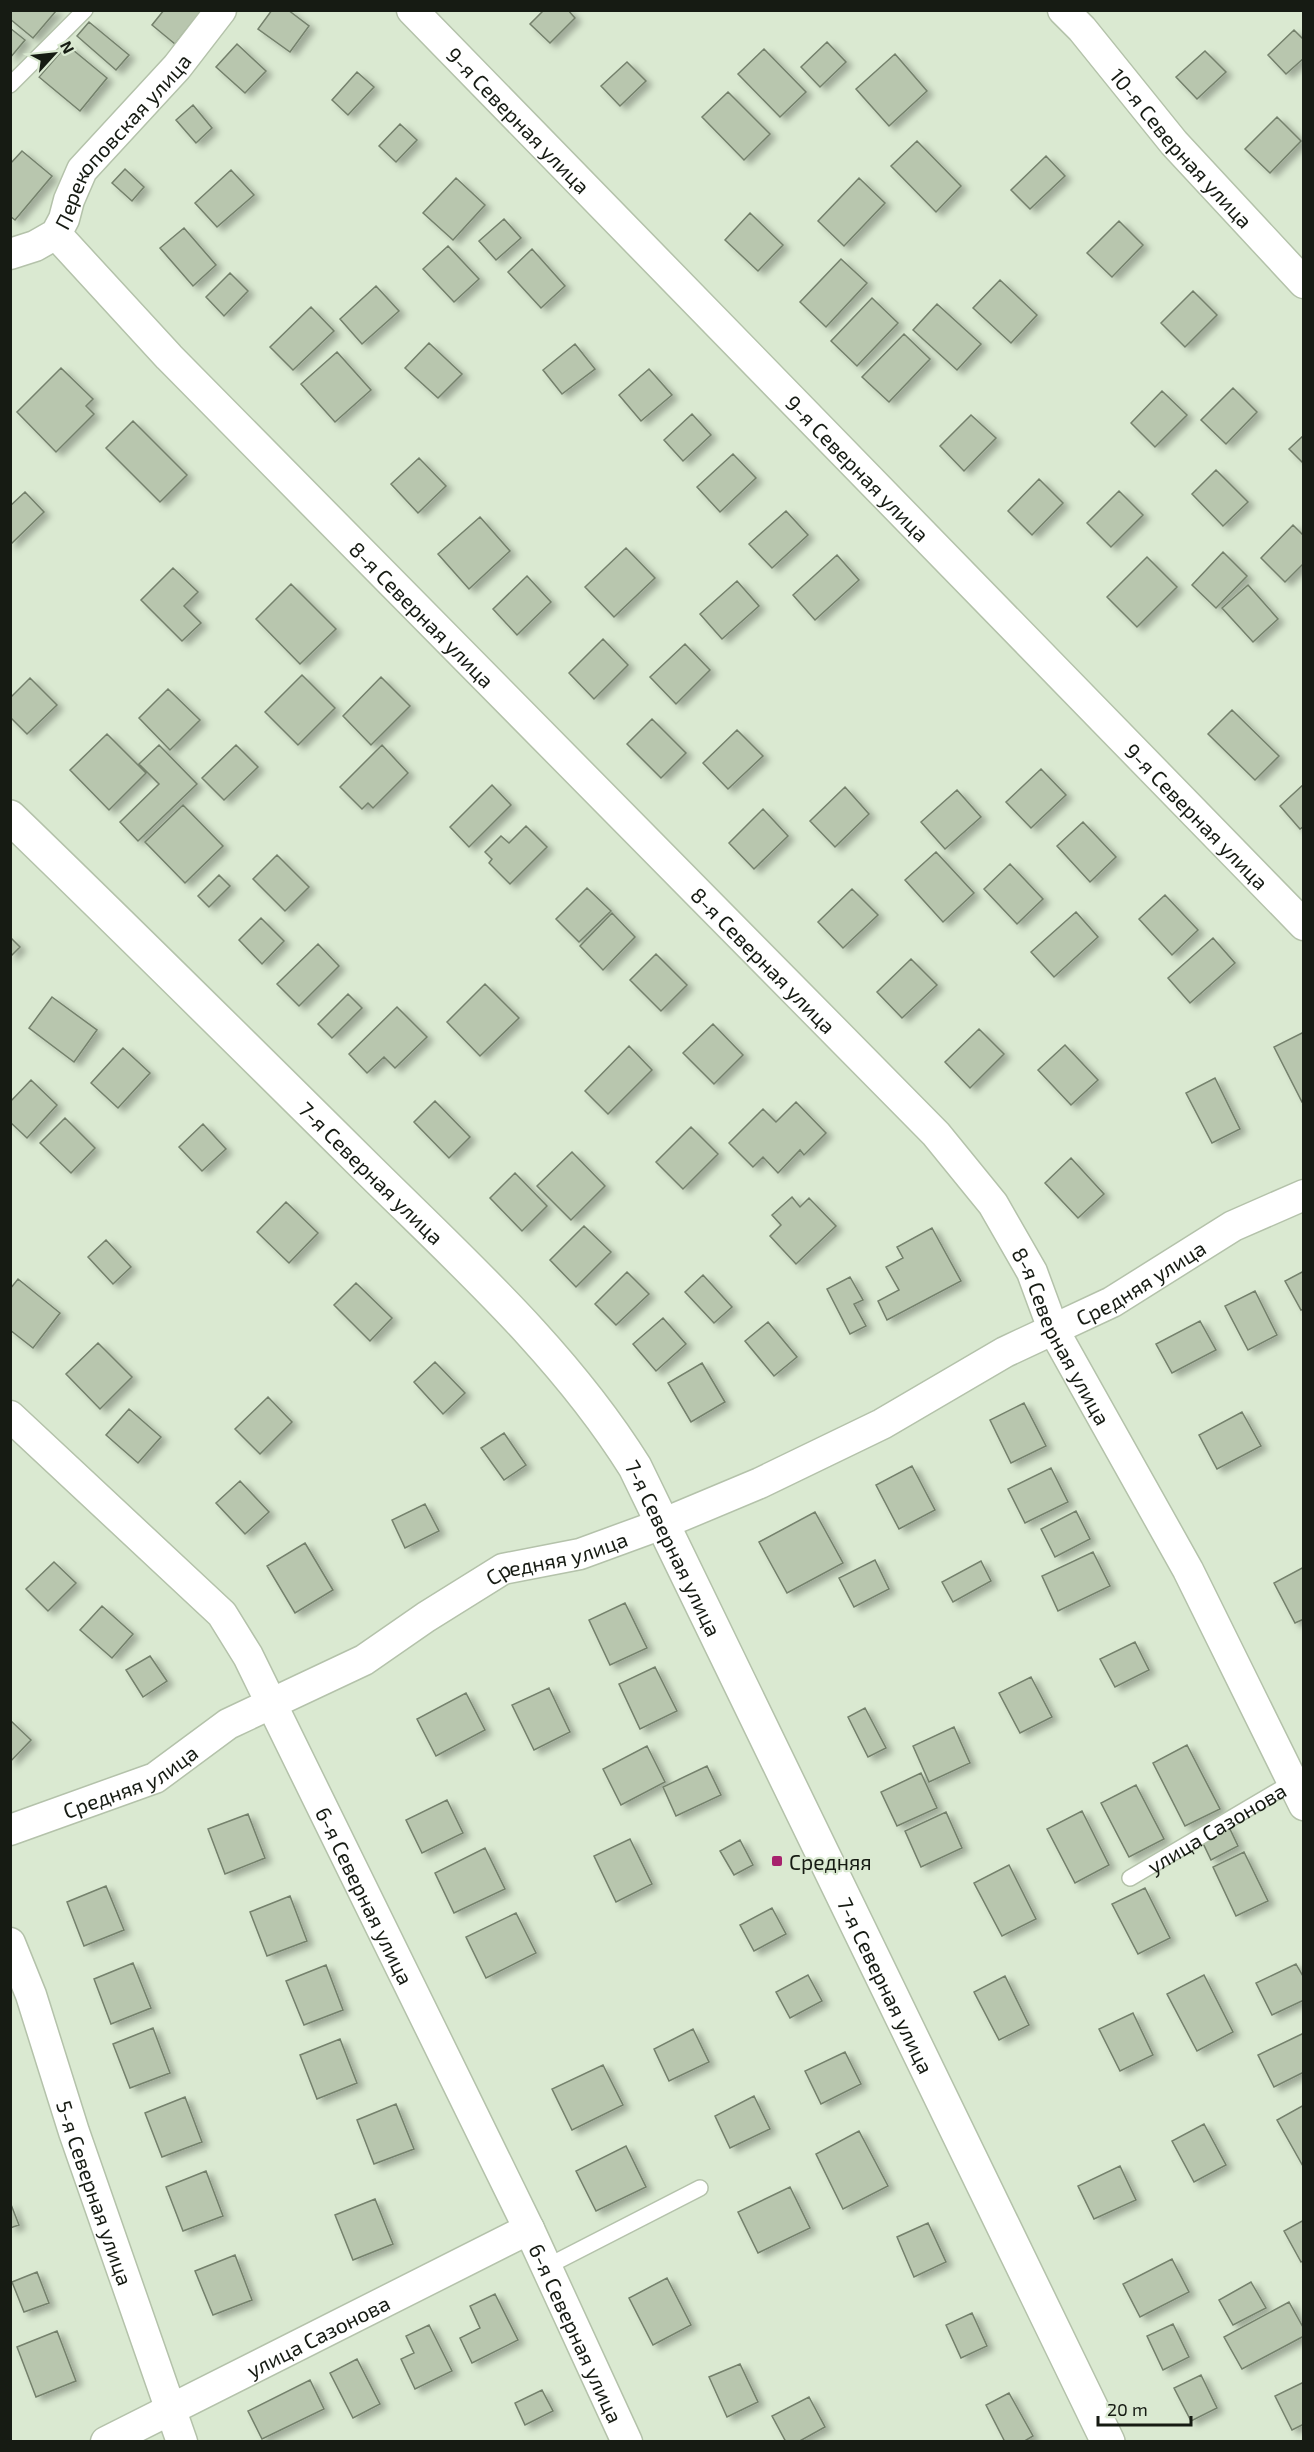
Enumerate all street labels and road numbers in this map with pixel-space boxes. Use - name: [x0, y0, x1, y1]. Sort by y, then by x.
- street label: 9-я Северная улица: [442, 41, 596, 198]
- street label: Перекоповская улица: [49, 48, 195, 233]
- street label: 10-я Северная улица: [1106, 63, 1258, 232]
- street label: 9-я Северная улица: [781, 389, 935, 546]
- street label: 8-я Северная улица: [345, 536, 500, 692]
- street label: 9-я Северная улица: [1120, 737, 1274, 894]
- street label: 8-я Северная улица: [687, 882, 841, 1038]
- street label: 7-я Северная улица: [294, 1096, 449, 1249]
- street label: Средняя улица: [1072, 1234, 1210, 1330]
- street label: 8-я Северная улица: [1008, 1242, 1116, 1429]
- street label: 7-я Северная улица: [621, 1455, 728, 1640]
- street label: Средняя улица: [481, 1525, 631, 1589]
- street label: Средняя улица: [59, 1739, 202, 1823]
- street label: улица Сазонова: [1142, 1777, 1290, 1879]
- street label: 6-я Северная улица: [311, 1802, 419, 1988]
- street label: 7-я Северная улица: [833, 1893, 940, 2077]
- street label: 5-я Северная улица: [52, 2097, 139, 2288]
- street label: 6-я Северная улица: [525, 2239, 629, 2426]
- street label: улица Сазонова: [242, 2289, 393, 2383]

